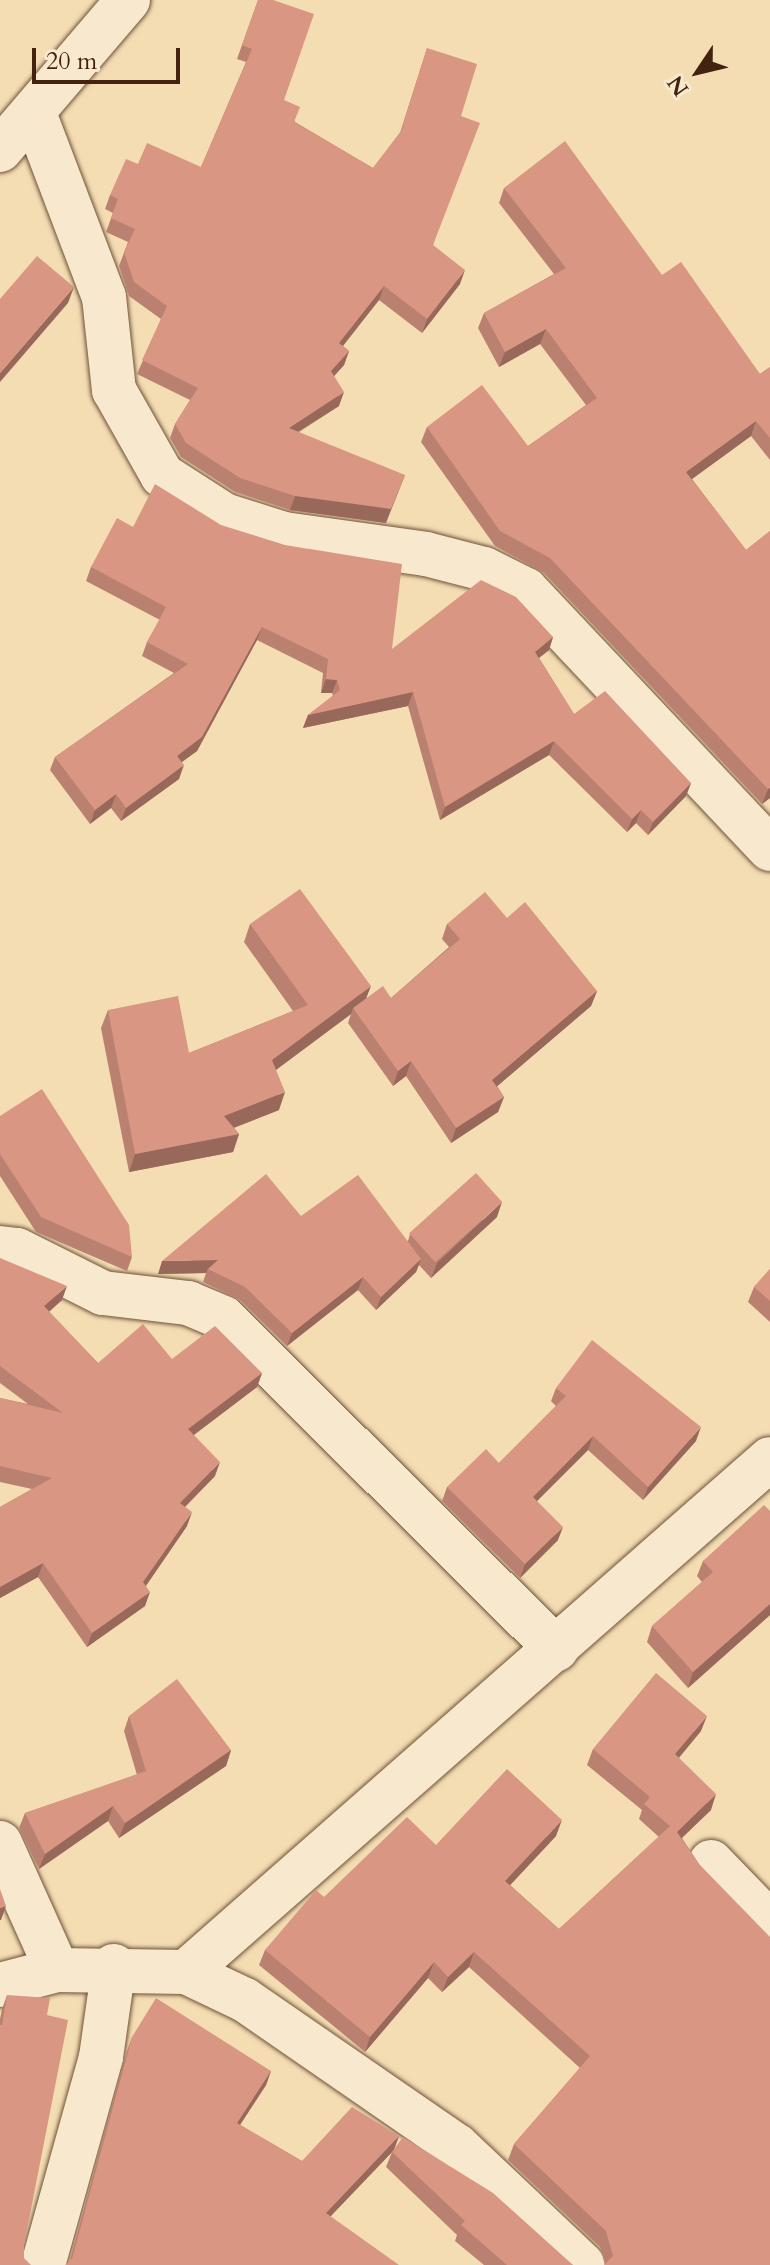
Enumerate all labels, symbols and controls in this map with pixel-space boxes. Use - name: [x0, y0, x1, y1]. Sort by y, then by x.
- scale bar: [36, 32, 184, 82]
- north arrow: [658, 32, 738, 112]
- text: 20 m: [46, 45, 97, 78]
- text: N: [661, 69, 696, 102]

